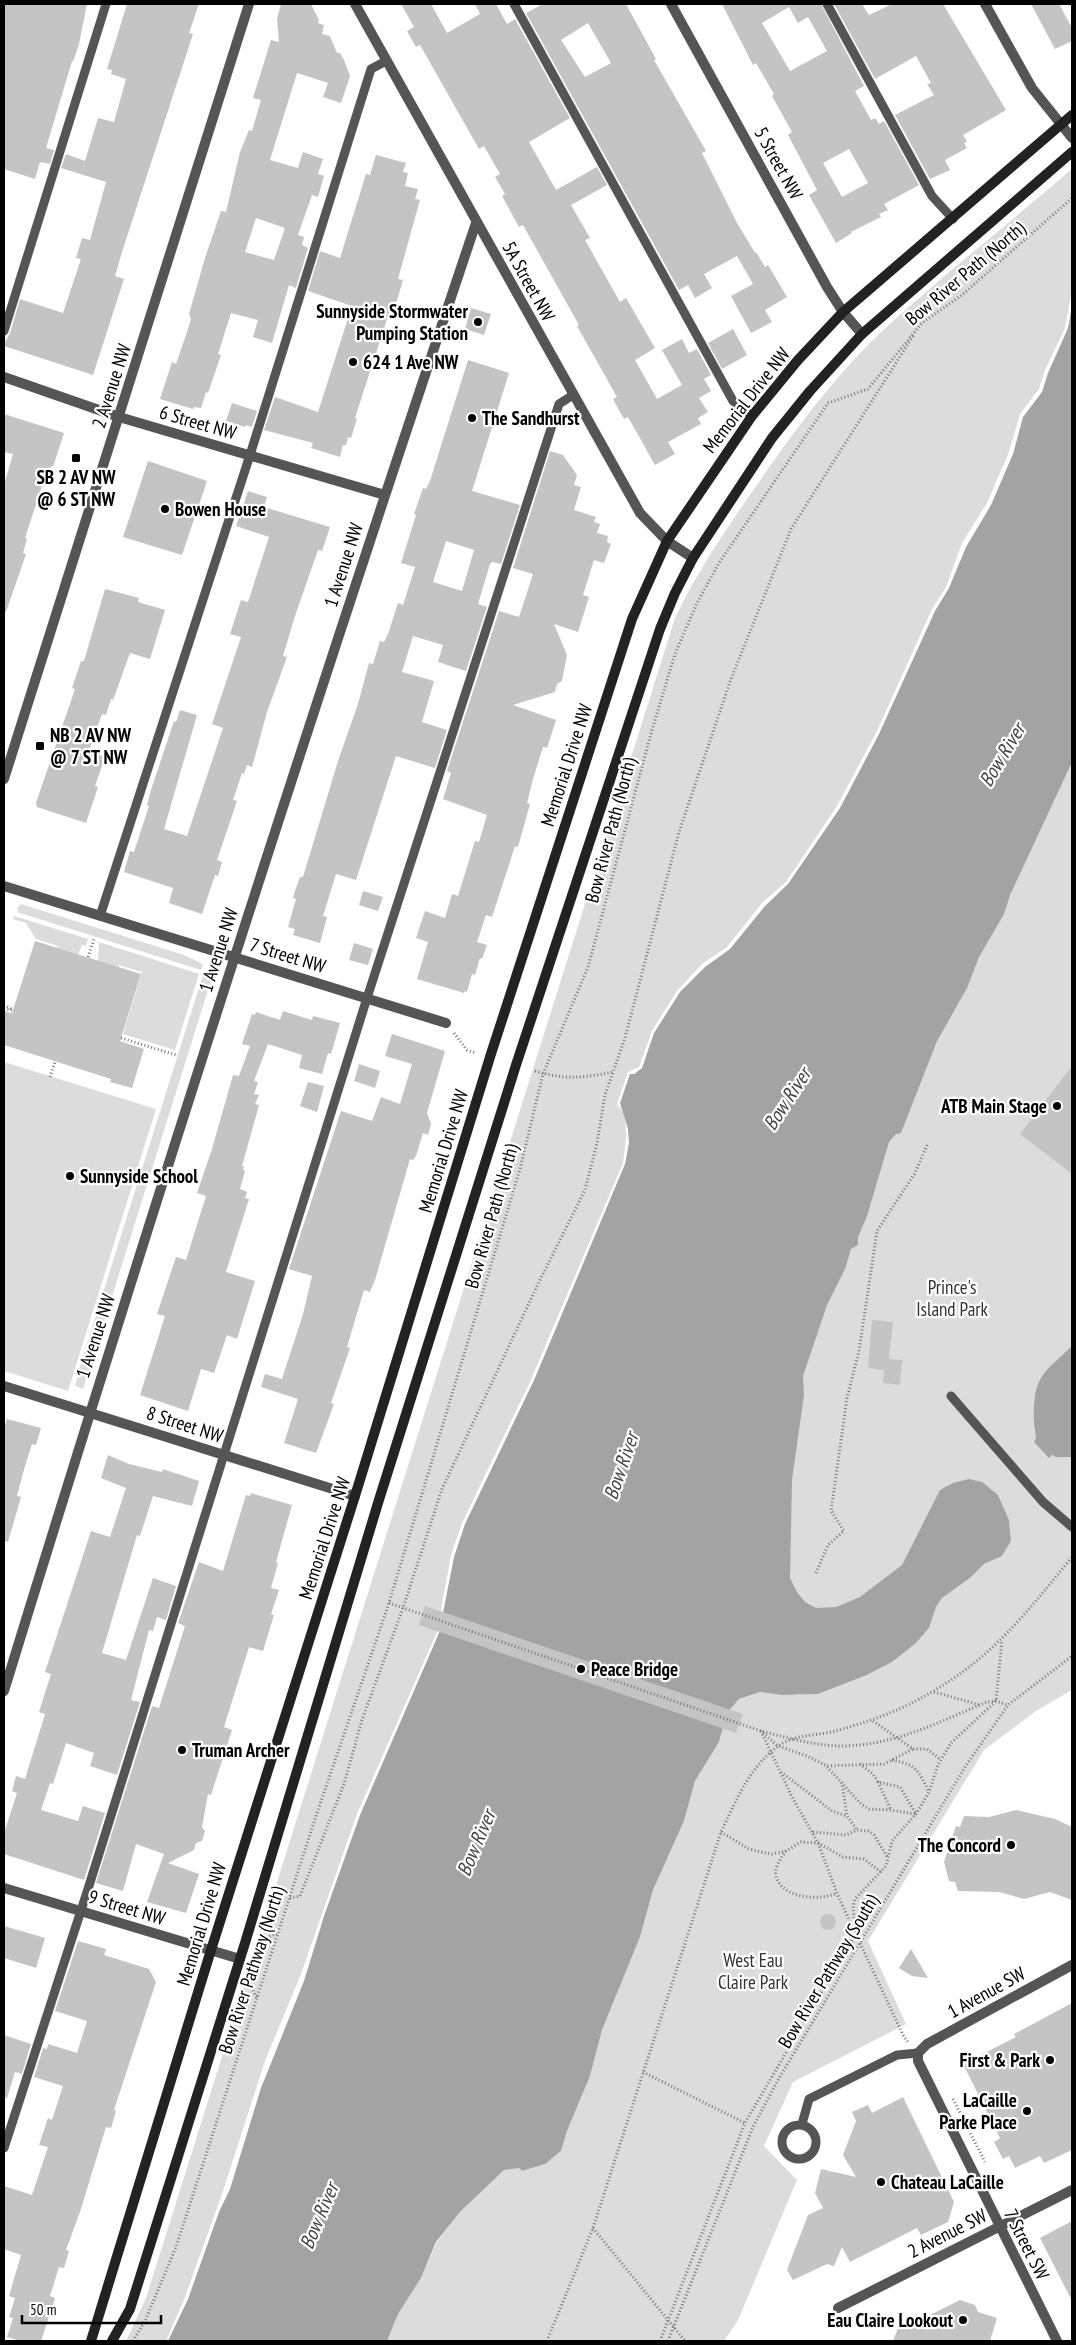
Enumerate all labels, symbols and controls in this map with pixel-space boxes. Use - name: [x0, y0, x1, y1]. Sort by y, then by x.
- street label: 5 Street NW: [749, 123, 809, 204]
- street label: Bow River Path (North): [900, 215, 1030, 330]
- street label: 5A Street NW: [497, 237, 561, 325]
- place label: Sunnyside Stormwater Pumping Station: [316, 299, 468, 345]
- marker: Sunnyside Stormwater Pumping Station: [472, 316, 484, 328]
- street label: 2 Avenue NW: [86, 341, 136, 431]
- street label: Memorial Drive NW: [697, 342, 795, 458]
- place label: 624 1 Ave NW: [363, 350, 459, 374]
- marker: 624 1 Ave NW: [347, 356, 359, 368]
- street label: 6 Street NW: [157, 400, 239, 444]
- place label: The Sandhurst: [482, 406, 580, 430]
- marker: The Sandhurst: [466, 412, 478, 424]
- marker: SB 2 AV NW @ 6 ST NW: [70, 452, 82, 464]
- place label: SB 2 AV NW @ 6 ST NW: [36, 465, 116, 511]
- place label: Bowen House: [175, 497, 266, 521]
- marker: Bowen House: [159, 503, 171, 515]
- street label: 1 Avenue NW: [318, 520, 368, 610]
- street label: Memorial Drive NW: [535, 700, 597, 829]
- water label: Bow River: [973, 717, 1032, 791]
- place label: NB 2 AV NW @ 7 ST NW: [50, 723, 131, 769]
- marker: NB 2 AV NW @ 7 ST NW: [34, 740, 46, 752]
- street label: Bow River Path (North): [579, 754, 641, 905]
- street label: 1 Avenue NW: [193, 905, 243, 995]
- street label: 7 Street NW: [247, 932, 329, 978]
- water label: Bow River: [757, 1061, 818, 1135]
- street label: Memorial Drive NW: [413, 1086, 473, 1215]
- place label: ATB Main Stage: [940, 1094, 1047, 1118]
- marker: ATB Main Stage: [1051, 1100, 1063, 1112]
- street label: Bow River Path (North): [459, 1140, 523, 1291]
- place label: Sunnyside School: [80, 1164, 198, 1188]
- marker: Sunnyside School: [64, 1170, 76, 1182]
- park label: Prince's Island Park: [916, 1275, 988, 1321]
- street label: 1 Avenue NW: [70, 1291, 120, 1381]
- street label: 8 Street NW: [144, 1400, 226, 1448]
- water label: Bow River: [597, 1427, 645, 1503]
- street label: Memorial Drive NW: [293, 1473, 355, 1602]
- place label: Peace Bridge: [591, 1657, 678, 1681]
- marker: Peace Bridge: [575, 1663, 587, 1675]
- place label: Truman Archer: [192, 1738, 290, 1762]
- marker: Truman Archer: [176, 1744, 188, 1756]
- water label: Bow River: [451, 1804, 502, 1880]
- place label: The Concord: [918, 1833, 1001, 1857]
- marker: The Concord: [1005, 1839, 1017, 1851]
- street label: Memorial Drive NW: [171, 1859, 231, 1988]
- street label: Bow River Pathway (North): [213, 1883, 290, 2057]
- street label: 9 Street NW: [86, 1884, 168, 1930]
- street label: Bow River Pathway (South): [773, 1889, 884, 2052]
- park label: West Eau Claire Park: [718, 1948, 789, 1994]
- street label: 1 Avenue SW: [943, 1961, 1029, 2023]
- place label: First & Park: [960, 2048, 1040, 2072]
- marker: First & Park: [1044, 2054, 1056, 2066]
- place label: LaCaille Parke Place: [939, 2088, 1017, 2134]
- marker: LaCaille Parke Place: [1021, 2105, 1033, 2117]
- place label: Chateau LaCaille: [891, 2170, 1004, 2194]
- marker: Chateau LaCaille: [875, 2176, 887, 2188]
- water label: Bow River: [294, 2177, 345, 2253]
- street label: 2 Avenue SW: [904, 2203, 991, 2263]
- street label: 7 Street SW: [999, 2205, 1055, 2284]
- scale bar: [22, 2292, 161, 2324]
- text: 50 m: [30, 2300, 56, 2319]
- place label: Eau Claire Lookout: [827, 2308, 953, 2332]
- marker: Eau Claire Lookout: [957, 2314, 969, 2326]

